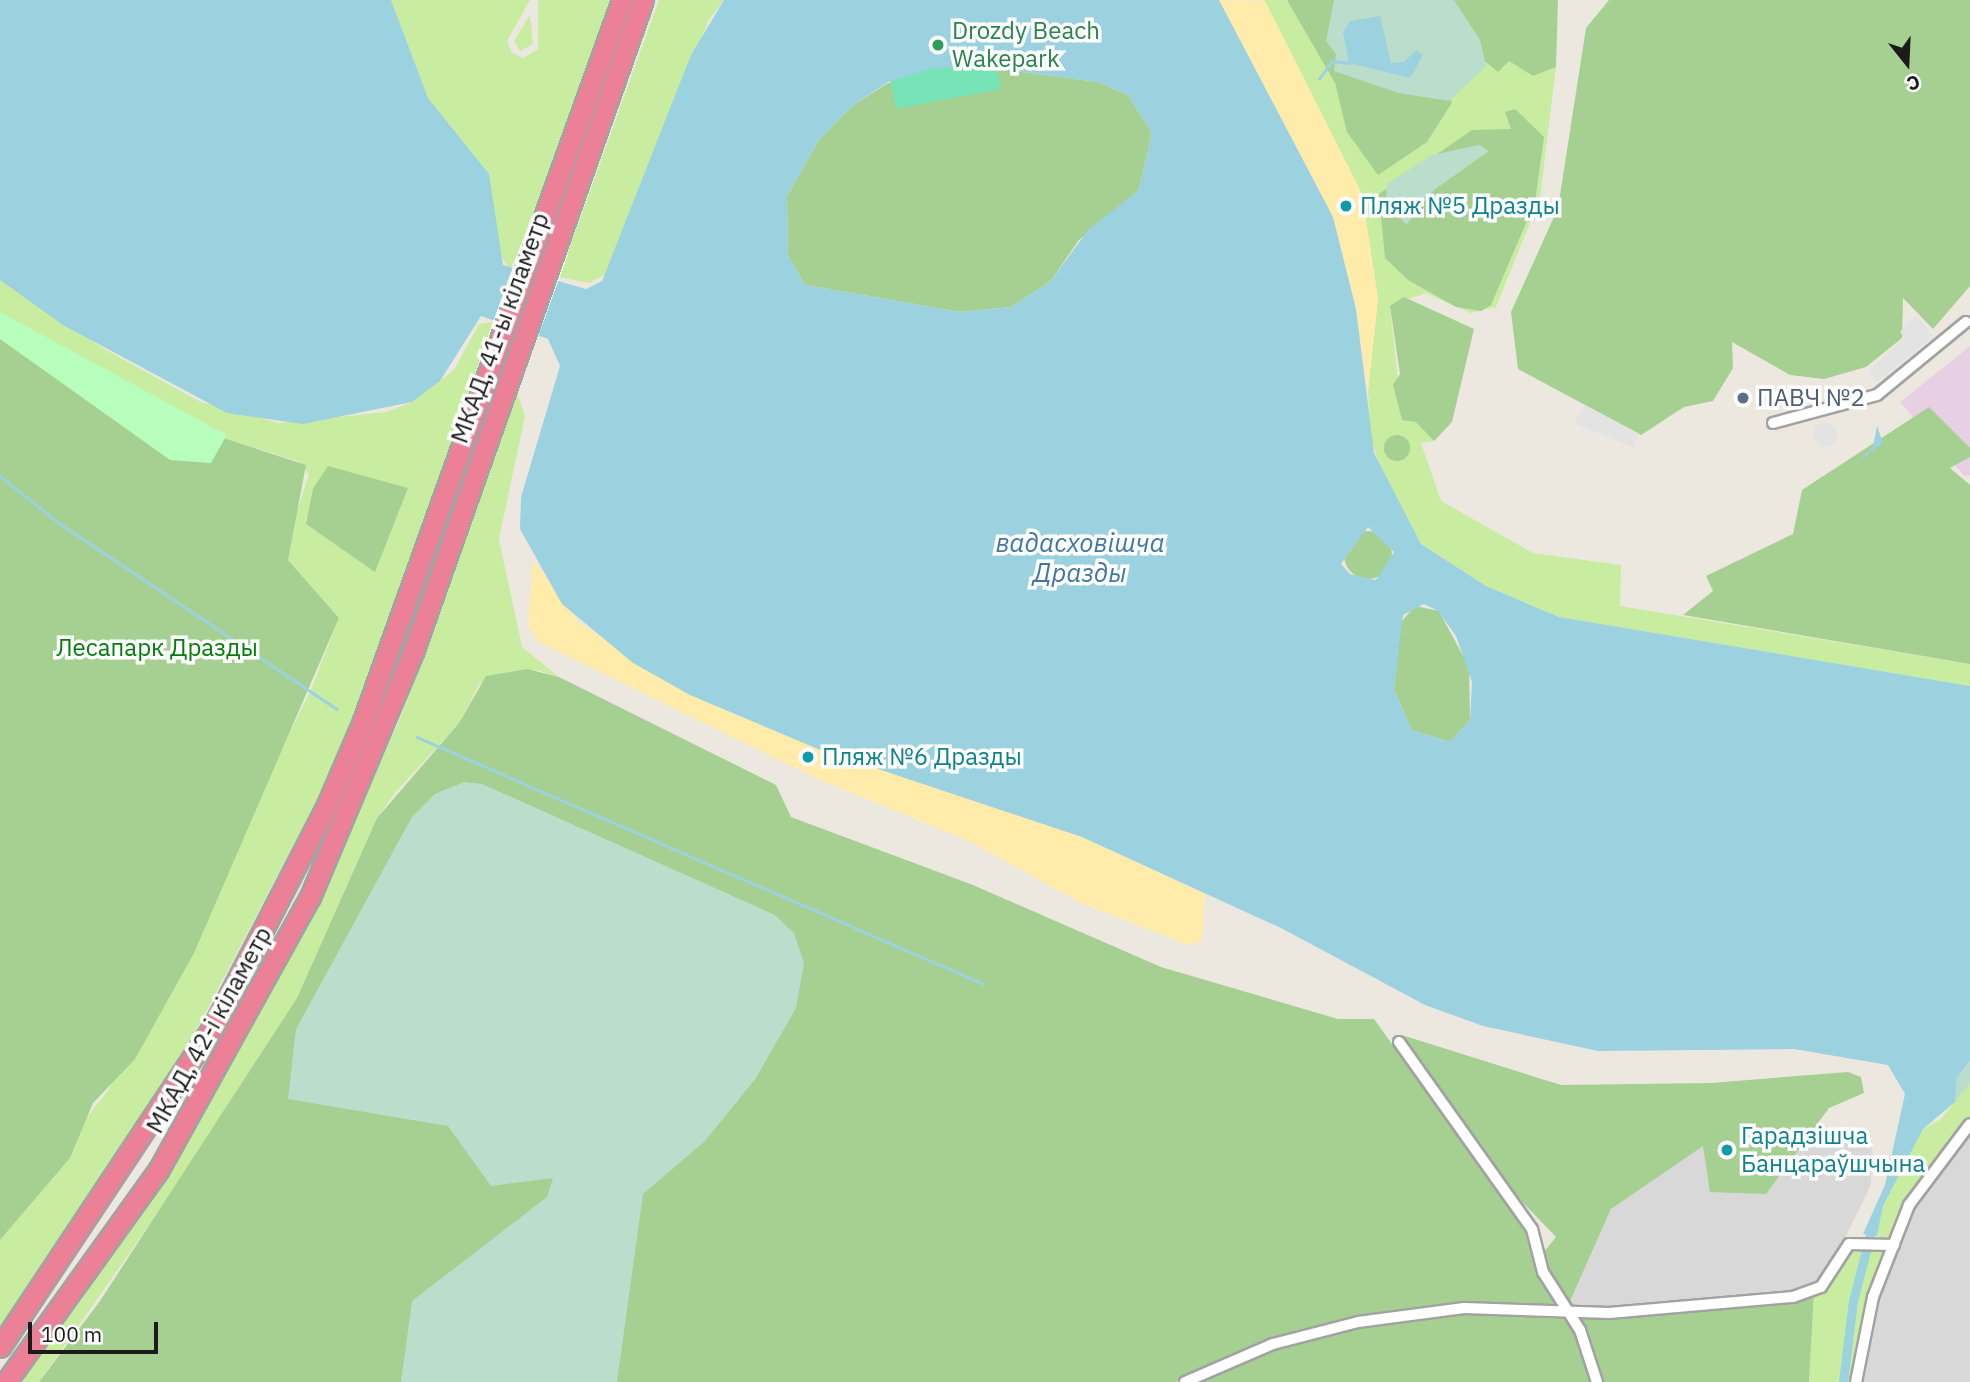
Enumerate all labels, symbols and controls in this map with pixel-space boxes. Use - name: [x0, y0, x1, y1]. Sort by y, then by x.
- place label: Drozdy Beach Wakepark: [952, 17, 1100, 73]
- north arrow: [1872, 28, 1942, 98]
- marker: Drozdy Beach Wakepark: [930, 37, 946, 53]
- text: С: [1904, 70, 1923, 96]
- place label: Пляж №5 Дразды: [1360, 192, 1560, 220]
- marker: Пляж №5 Дразды: [1338, 198, 1354, 214]
- street label: МКАД, 41-ы кіламетр: [445, 209, 555, 447]
- place label: ПАВЧ №2: [1757, 384, 1865, 412]
- marker: ПАВЧ №2: [1735, 390, 1751, 406]
- water label: вадасховішча Дразды: [995, 527, 1165, 588]
- park label: Лесапарк Дразды: [56, 634, 258, 662]
- place label: Пляж №6 Дразды: [822, 743, 1022, 771]
- marker: Пляж №6 Дразды: [800, 749, 816, 765]
- street label: МКАД, 42-і кіламетр: [140, 922, 278, 1138]
- place label: Гарадзішча Банцараўшчына: [1741, 1122, 1925, 1178]
- marker: Гарадзішча Банцараўшчына: [1719, 1142, 1735, 1158]
- scale bar: [32, 1308, 161, 1352]
- text: 100 m: [41, 1320, 102, 1348]

